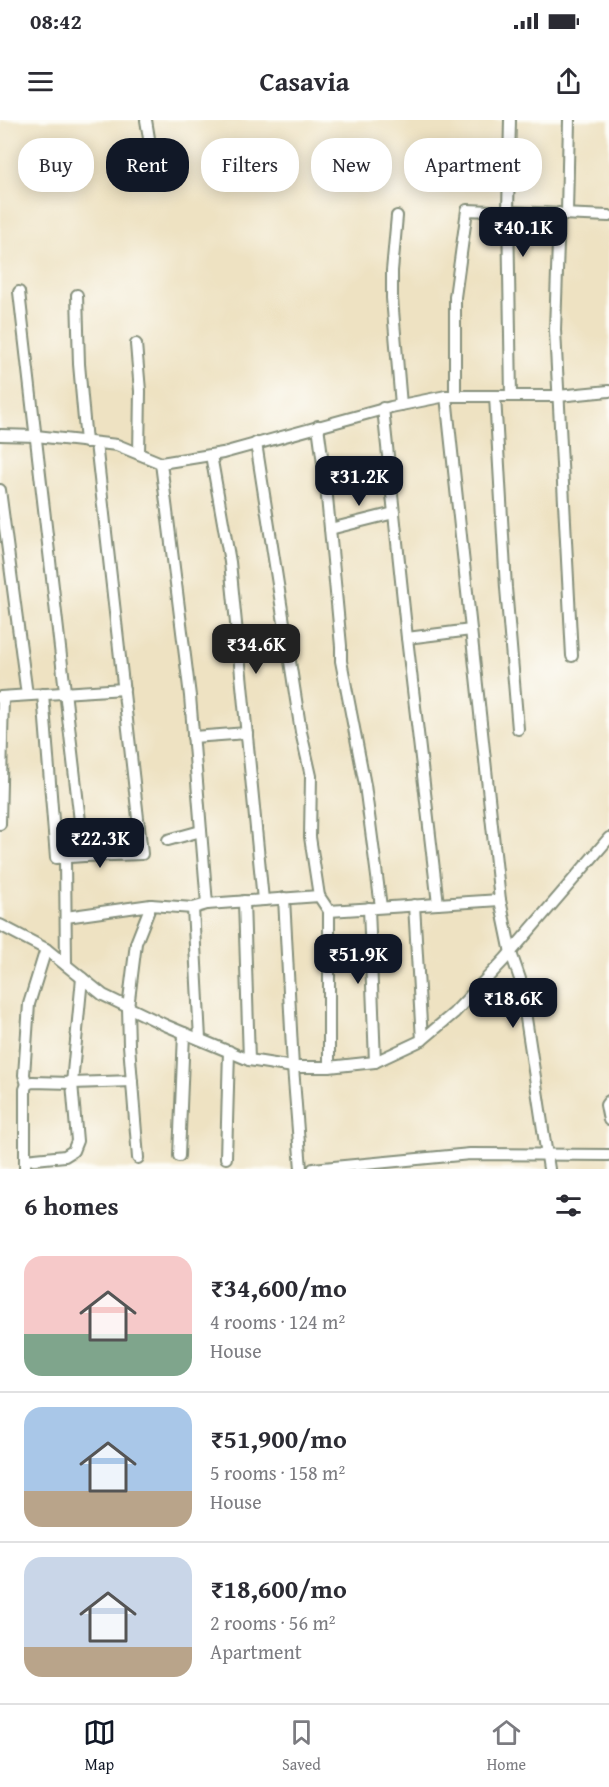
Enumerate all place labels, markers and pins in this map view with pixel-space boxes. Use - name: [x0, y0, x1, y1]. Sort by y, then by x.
- pin: ₹40.1K: [474, 207, 572, 258]
- pin: ₹31.2K: [310, 456, 408, 507]
- pin: ₹34.6K: [207, 624, 305, 675]
- pin: ₹22.3K: [51, 818, 149, 869]
- pin: ₹51.9K: [309, 934, 407, 985]
- pin: ₹18.6K: [464, 978, 562, 1029]

